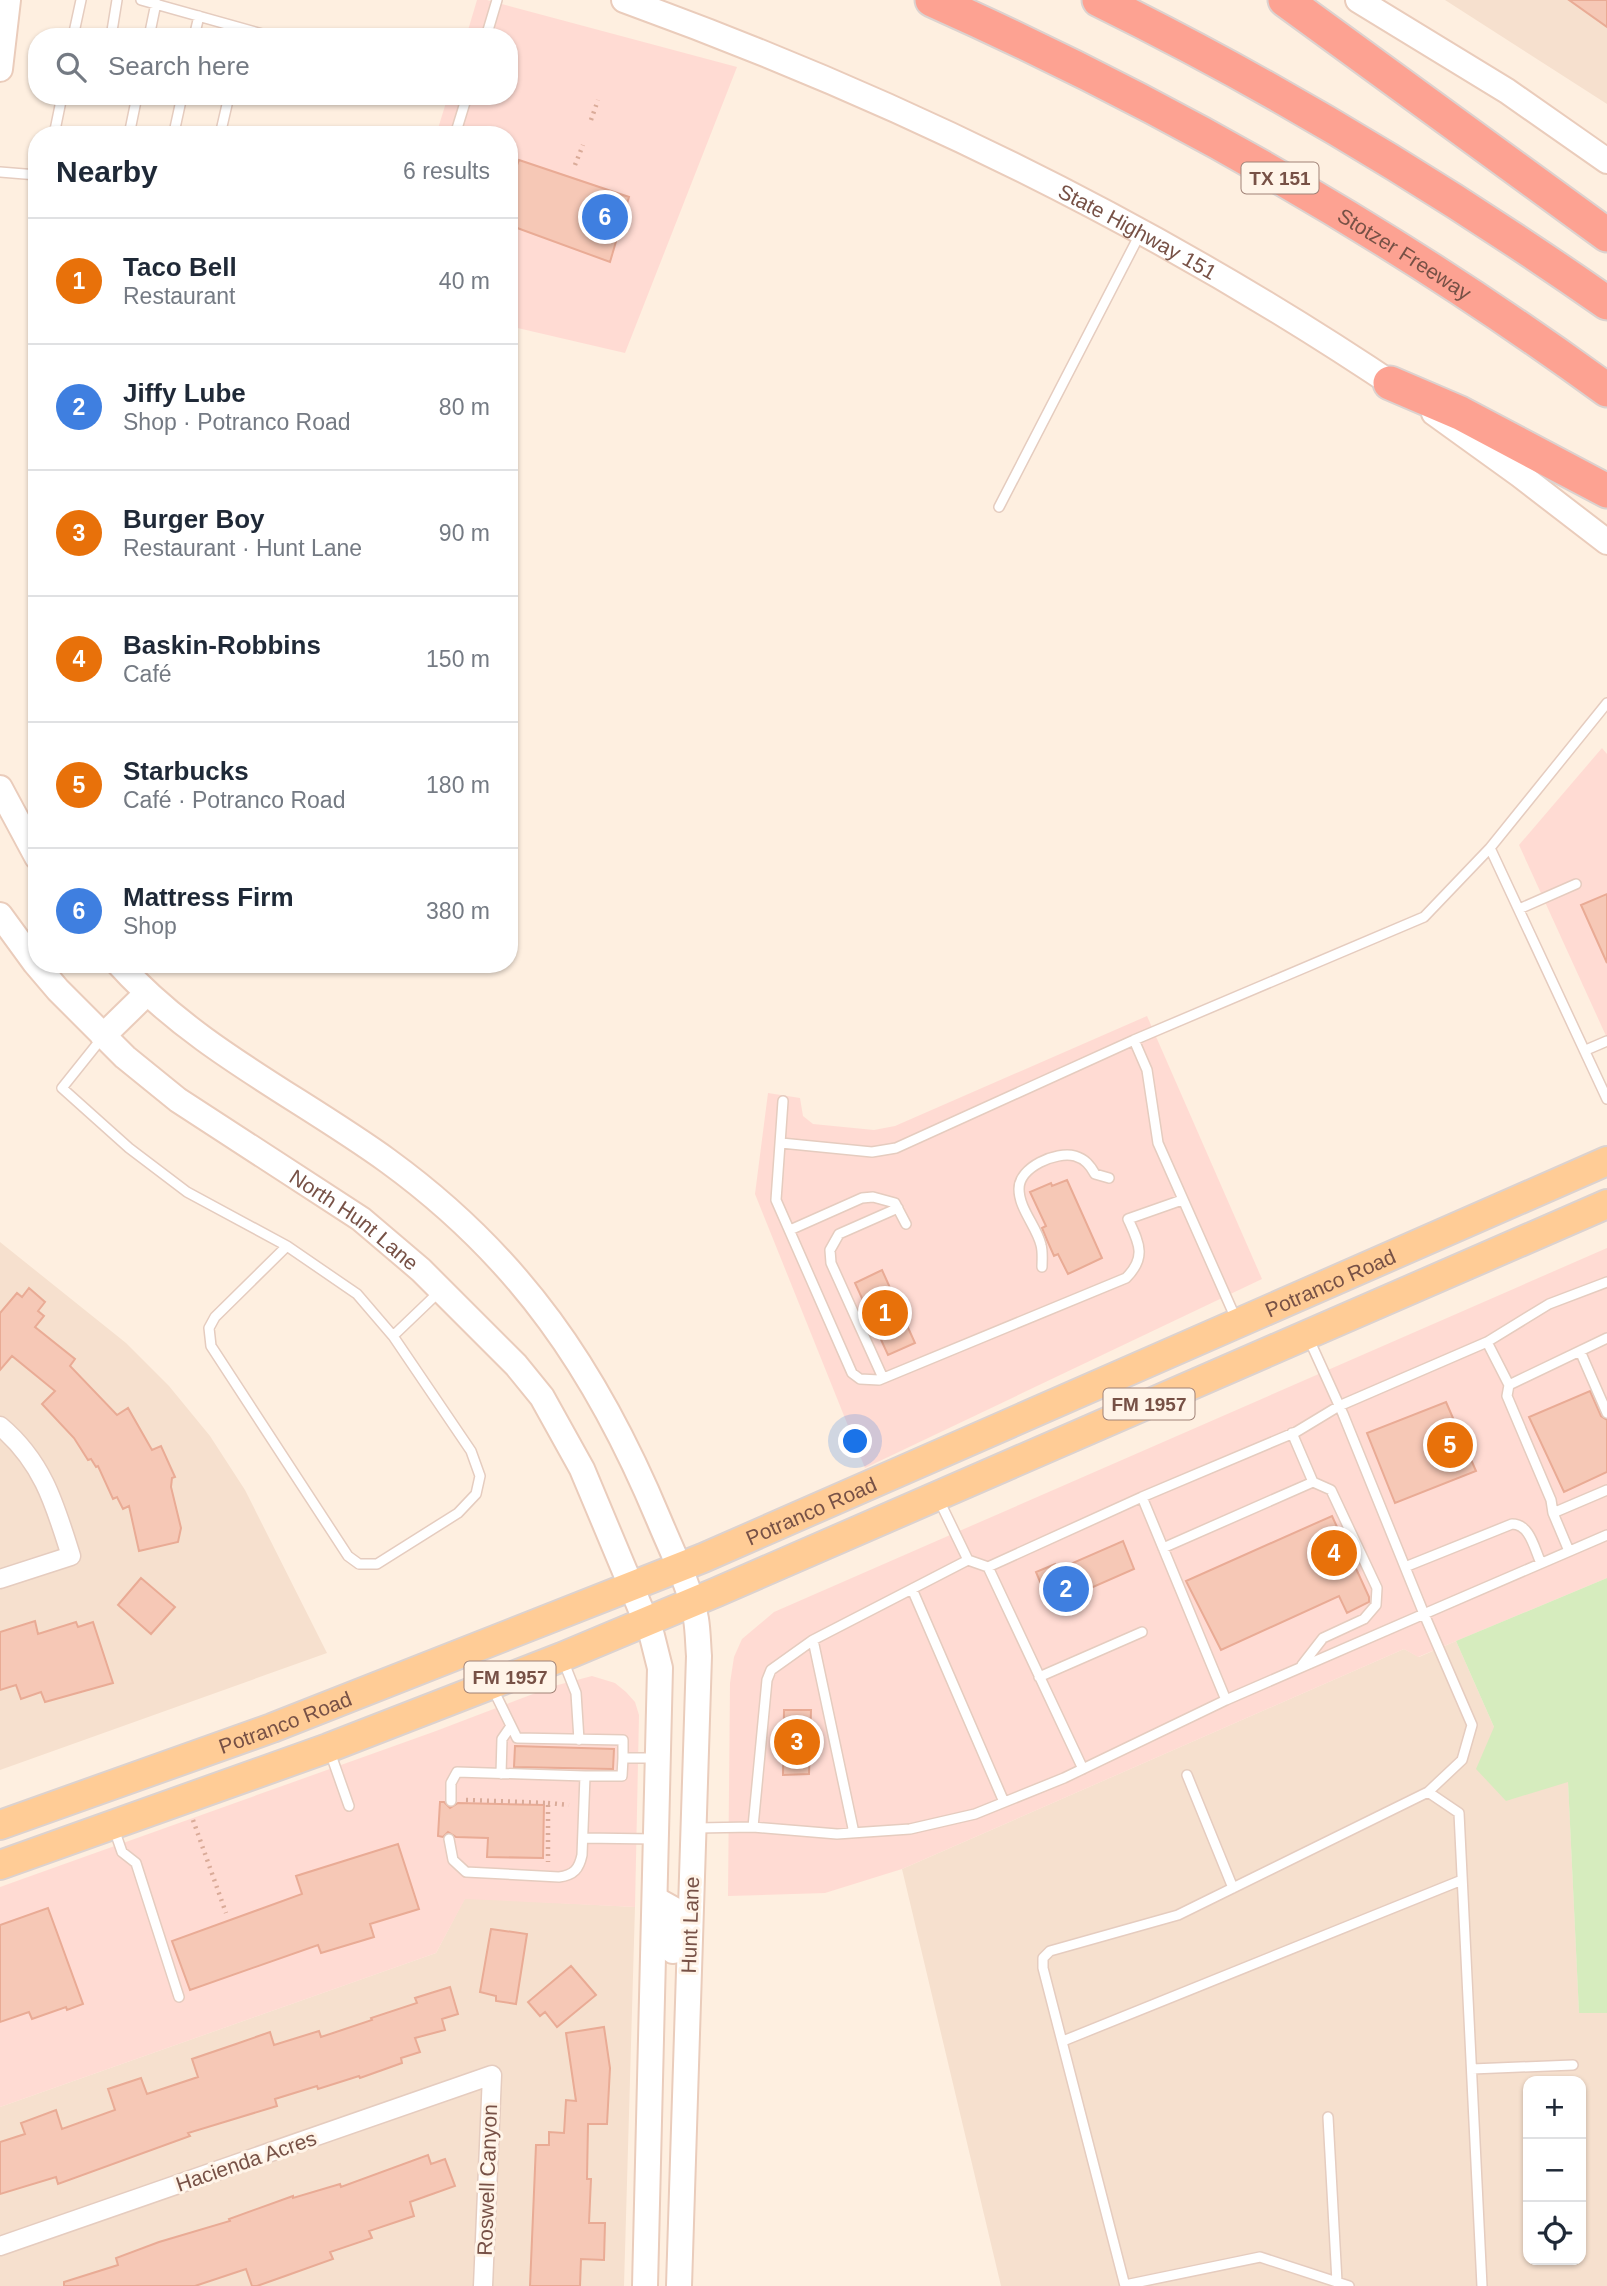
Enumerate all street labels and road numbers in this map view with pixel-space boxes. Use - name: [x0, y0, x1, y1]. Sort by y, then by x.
- road number: TX 151: [1242, 162, 1318, 194]
- street label: State Highway 151: [1055, 179, 1221, 284]
- street label: Stotzer Freeway: [1334, 203, 1476, 304]
- street label: North Hunt Lane: [286, 1165, 423, 1274]
- street label: Potranco Road: [1261, 1244, 1399, 1321]
- road number: FM 1957: [1104, 1388, 1194, 1420]
- street label: Potranco Road: [742, 1472, 880, 1549]
- road number: FM 1957: [464, 1662, 556, 1693]
- street label: Potranco Road: [216, 1686, 355, 1758]
- street label: Hunt Lane: [677, 1876, 703, 1974]
- street label: Roswell Canyon: [473, 2104, 501, 2256]
- street label: Hacienda Acres: [173, 2126, 319, 2196]

